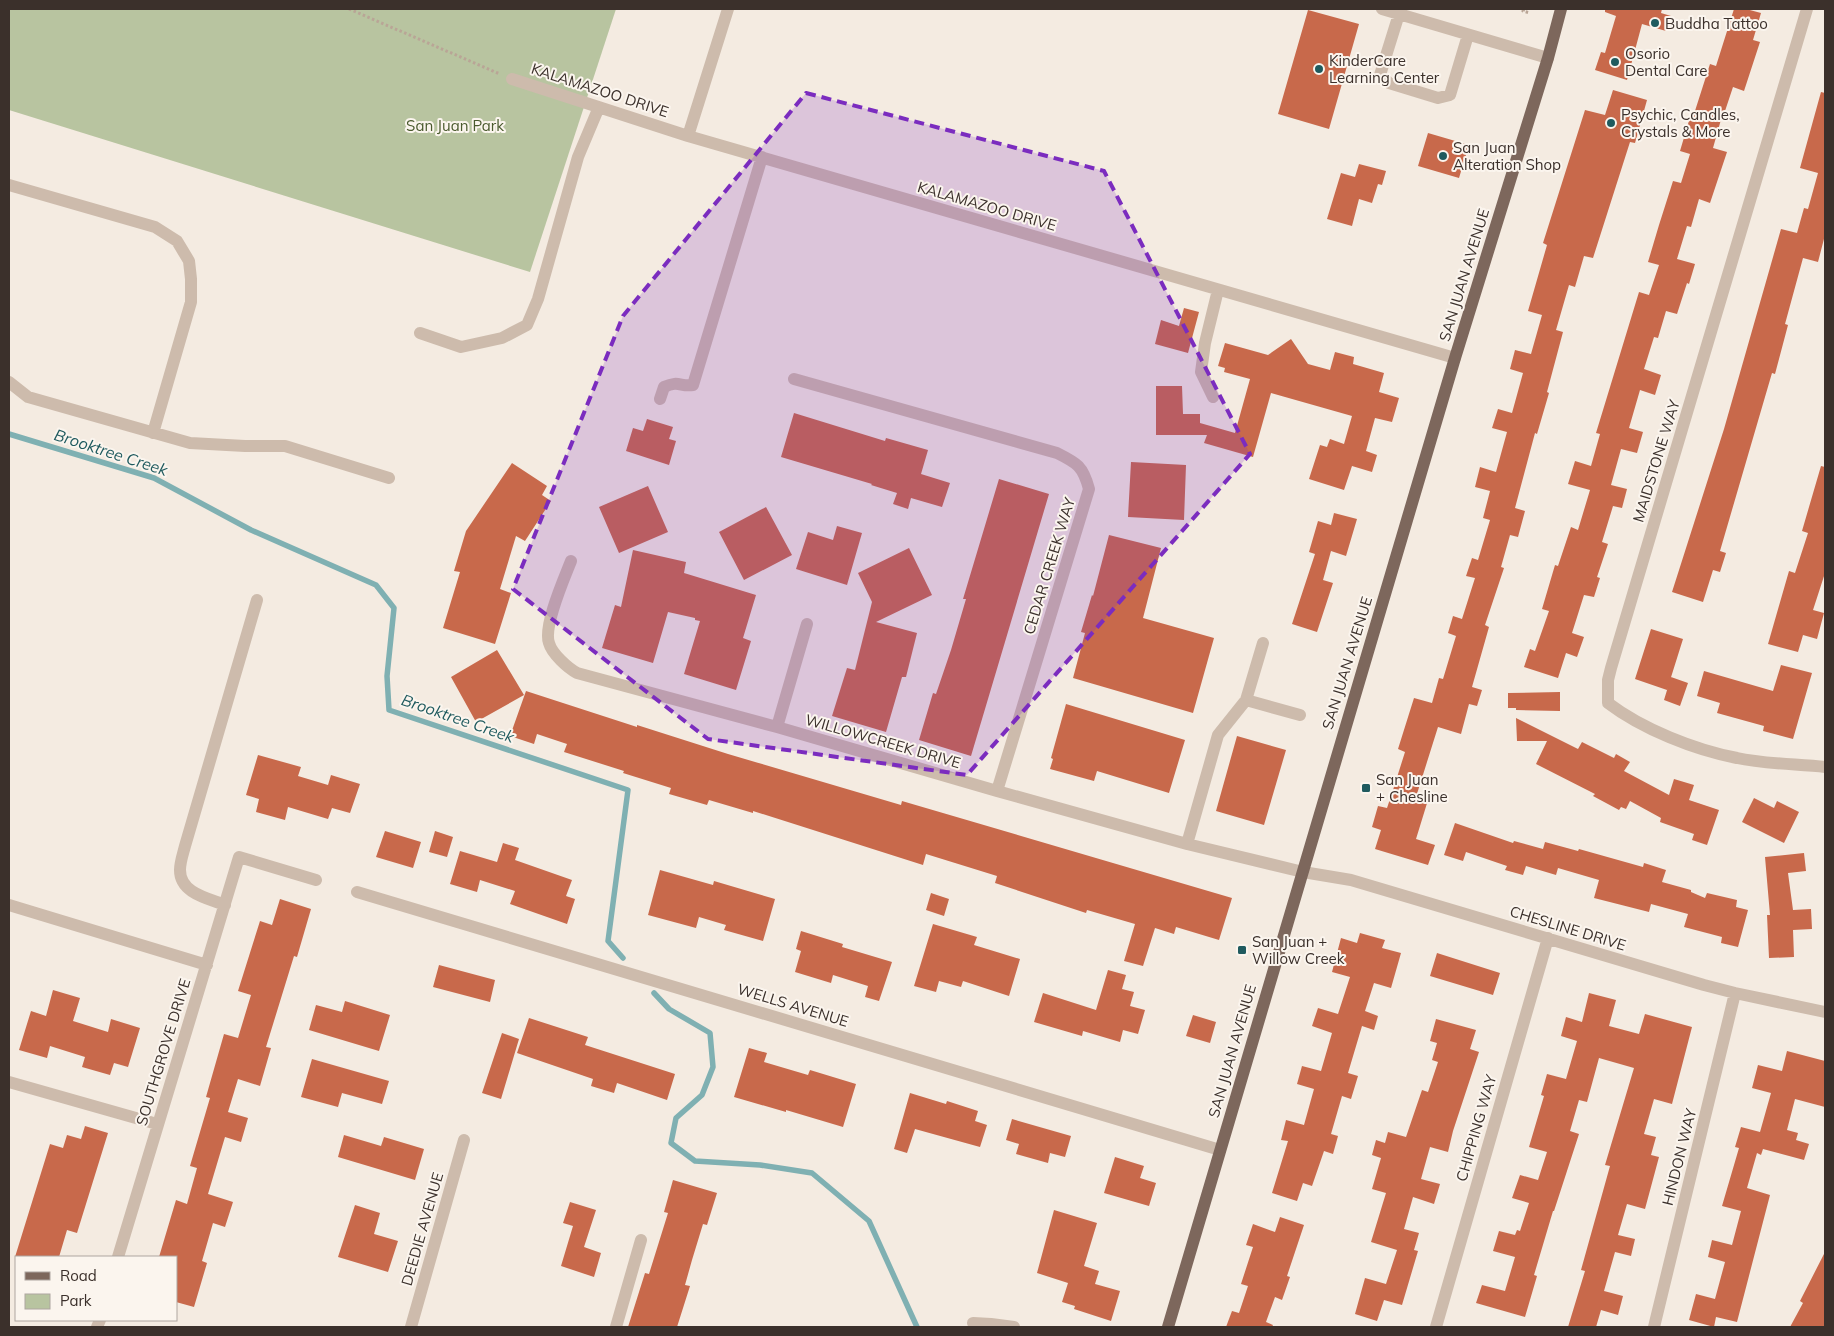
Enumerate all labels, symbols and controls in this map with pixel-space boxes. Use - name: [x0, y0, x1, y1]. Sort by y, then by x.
- place label: Buddha Tattoo: [1665, 14, 1768, 33]
- marker: Buddha Tattoo: [1649, 17, 1661, 29]
- place label: Osorio Dental Care: [1625, 44, 1707, 80]
- place label: KinderCare Learning Center: [1329, 51, 1440, 87]
- marker: Osorio Dental Care: [1609, 56, 1621, 68]
- street label: KALAMAZOO DRIVE: [529, 59, 671, 121]
- marker: KinderCare Learning Center: [1313, 63, 1325, 75]
- place label: Psychic, Candles, Crystals & More: [1621, 105, 1740, 141]
- park label: San Juan Park: [406, 116, 504, 135]
- marker: Psychic, Candles, Crystals & More: [1605, 117, 1617, 129]
- place label: San Juan Alteration Shop: [1453, 138, 1561, 174]
- marker: San Juan Alteration Shop: [1437, 150, 1449, 162]
- street label: KALAMAZOO DRIVE: [916, 177, 1059, 235]
- street label: SAN JUAN AVENUE: [1435, 206, 1493, 344]
- street label: MAIDSTONE WAY: [1628, 397, 1684, 525]
- water label: Brooktree Creek: [52, 424, 171, 480]
- street label: CEDAR CREEK WAY: [1019, 494, 1079, 637]
- street label: SAN JUAN AVENUE: [1318, 594, 1376, 732]
- water label: Brooktree Creek: [399, 689, 518, 747]
- street label: WILLOWCREEK DRIVE: [803, 710, 963, 772]
- place label: San Juan + Chesline: [1376, 770, 1448, 806]
- marker: San Juan + Chesline: [1360, 782, 1372, 794]
- street label: CHESLINE DRIVE: [1508, 901, 1629, 955]
- place label: San Juan + Willow Creek: [1252, 932, 1345, 968]
- marker: San Juan + Willow Creek: [1236, 944, 1248, 956]
- street label: SOUTHGROVE DRIVE: [132, 976, 195, 1128]
- street label: WELLS AVENUE: [735, 979, 851, 1031]
- street label: SAN JUAN AVENUE: [1204, 982, 1260, 1120]
- street label: CHIPPING WAY: [1452, 1072, 1501, 1184]
- street label: HINDON WAY: [1658, 1106, 1700, 1208]
- street label: DEEDIE AVENUE: [397, 1170, 447, 1288]
- legend: [15, 1256, 178, 1321]
- text: Road: [60, 1266, 97, 1285]
- text: Park: [60, 1291, 92, 1310]

